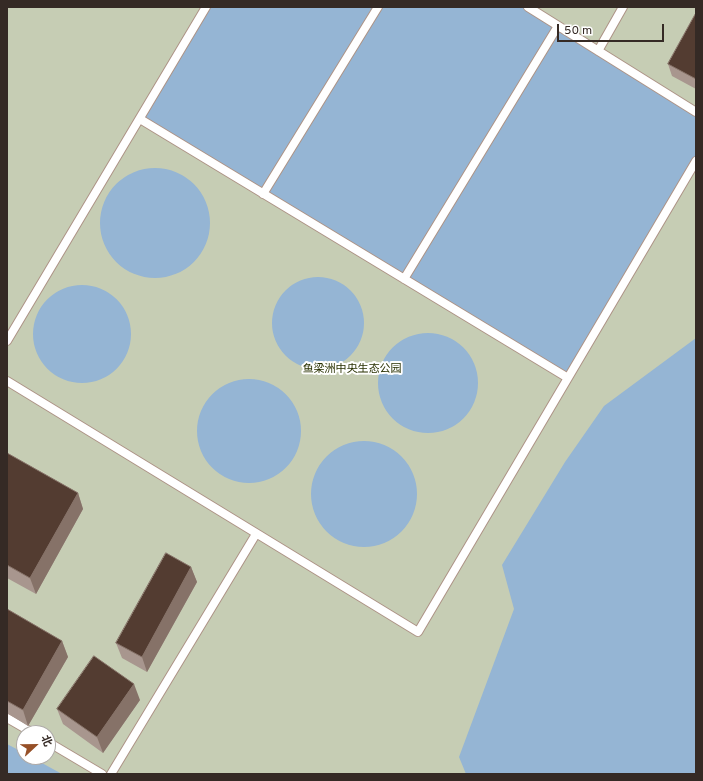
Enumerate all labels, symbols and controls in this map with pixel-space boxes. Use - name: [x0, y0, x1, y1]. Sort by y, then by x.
- scale bar: [559, 16, 666, 42]
- text: 50 m: [564, 23, 592, 39]
- park label: 鱼梁洲中央生态公园: [303, 363, 401, 377]
- north arrow: [16, 725, 56, 765]
- text: 北: [38, 733, 55, 749]

